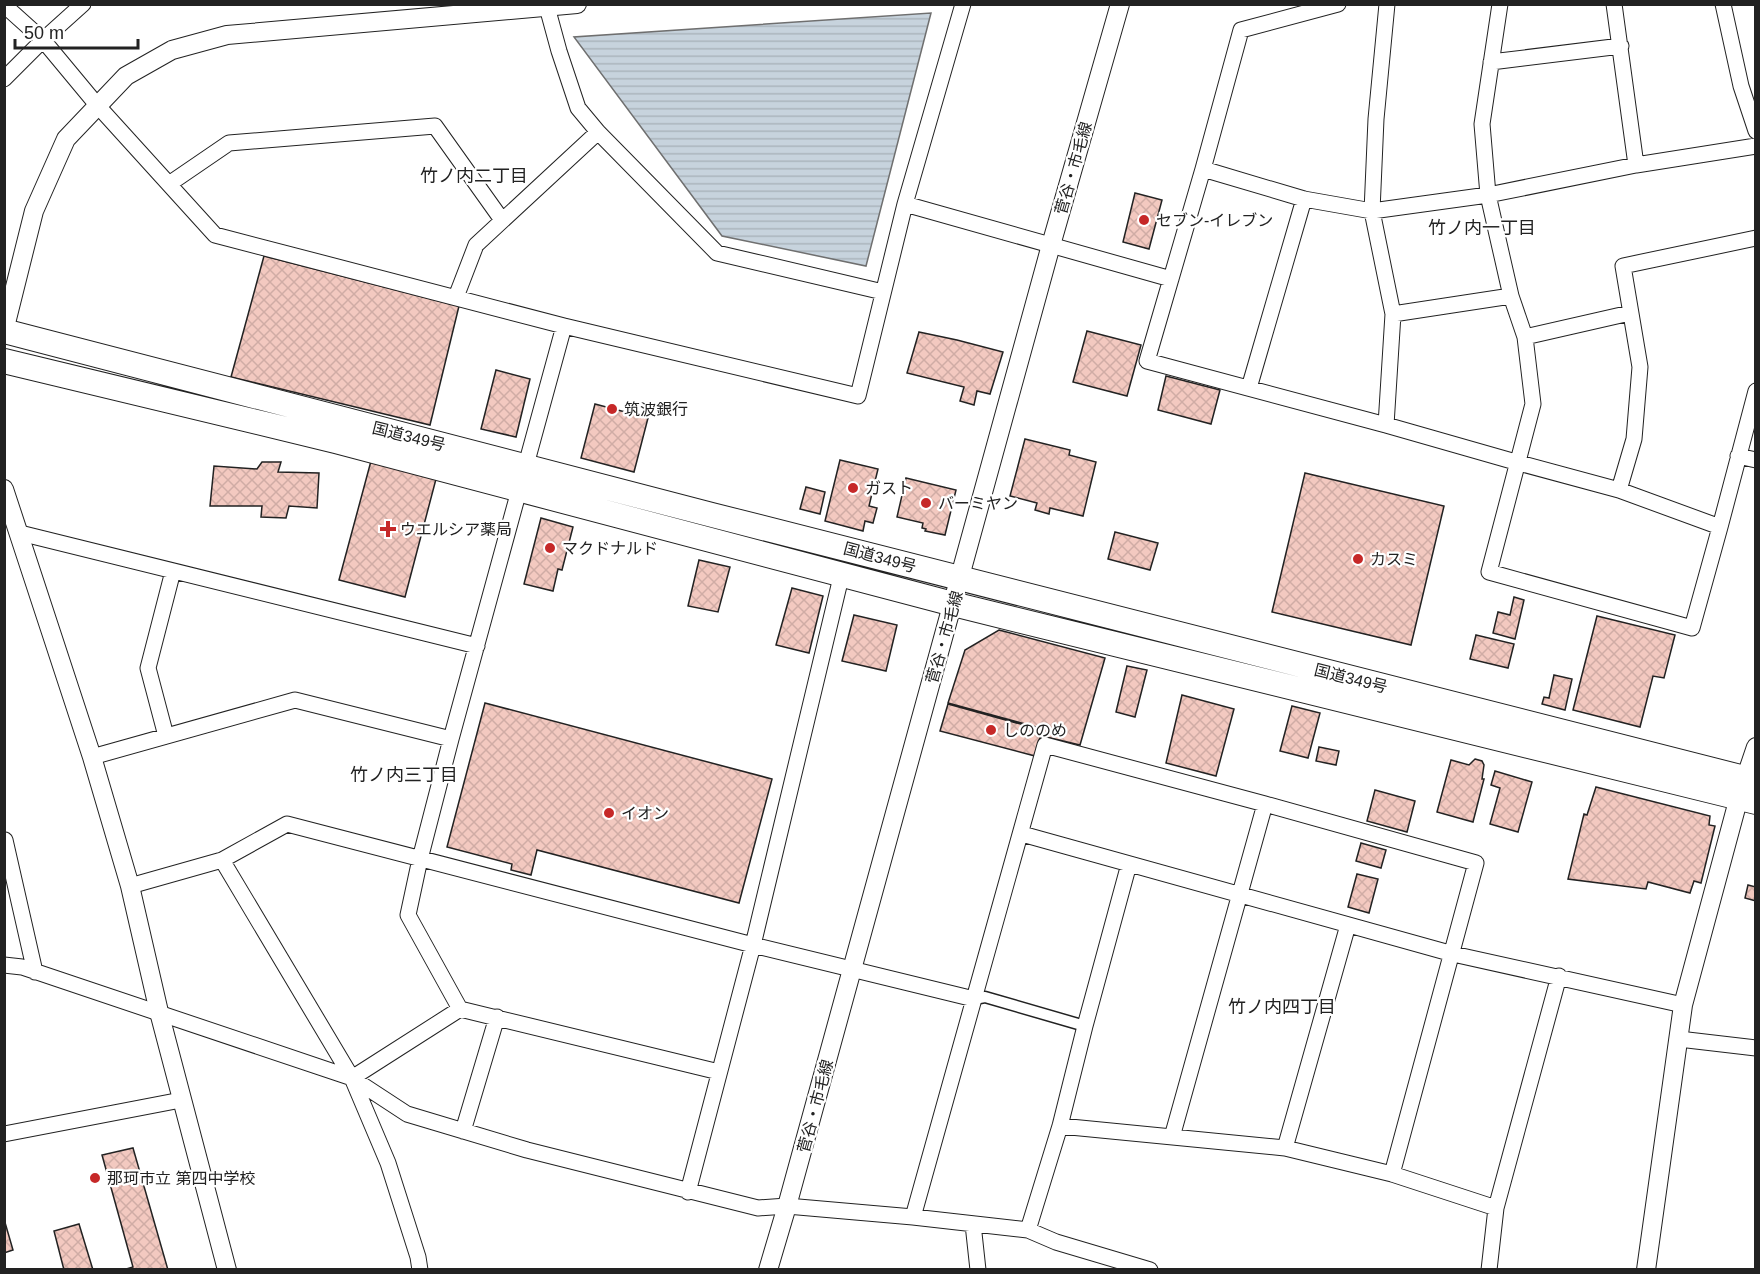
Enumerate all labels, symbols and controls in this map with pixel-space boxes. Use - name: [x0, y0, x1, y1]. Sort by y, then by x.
- scale bar: [15, 12, 138, 50]
- text: 50 m: [24, 23, 64, 43]
- street label: 菅谷・市毛線: [1052, 120, 1095, 217]
- district label: 竹ノ内二丁目: [420, 166, 528, 186]
- place label: セブン-イレブン: [1156, 212, 1273, 229]
- marker: セブン-イレブン: [1137, 213, 1151, 227]
- district label: 竹ノ内一丁目: [1428, 218, 1536, 238]
- place label: 筑波銀行: [624, 401, 688, 418]
- marker: 筑波銀行: [605, 402, 619, 416]
- street label: 国道349号: [371, 419, 447, 454]
- place label: ガスト: [865, 480, 913, 497]
- marker: ガスト: [846, 481, 860, 495]
- place label: バーミヤン: [938, 495, 1018, 512]
- marker: バーミヤン: [919, 496, 933, 510]
- place label: ウエルシア薬局: [400, 521, 512, 538]
- marker: ウエルシア薬局: [381, 522, 395, 536]
- place label: マクドナルド: [562, 540, 658, 557]
- street label: 国道349号: [842, 540, 918, 575]
- marker: マクドナルド: [543, 541, 557, 555]
- place label: カスミ: [1370, 551, 1418, 568]
- marker: カスミ: [1351, 552, 1365, 566]
- street label: 菅谷・市毛線: [923, 589, 966, 686]
- street label: 国道349号: [1313, 661, 1389, 696]
- place label: しののめ: [1003, 722, 1067, 739]
- marker: しののめ: [984, 723, 998, 737]
- district label: 竹ノ内三丁目: [350, 765, 458, 785]
- place label: イオン: [621, 805, 669, 822]
- marker: イオン: [602, 806, 616, 820]
- district label: 竹ノ内四丁目: [1228, 997, 1336, 1017]
- street label: 菅谷・市毛線: [795, 1058, 836, 1155]
- place label: 那珂市立 第四中学校: [107, 1170, 255, 1187]
- marker: 那珂市立 第四中学校: [88, 1171, 102, 1185]

